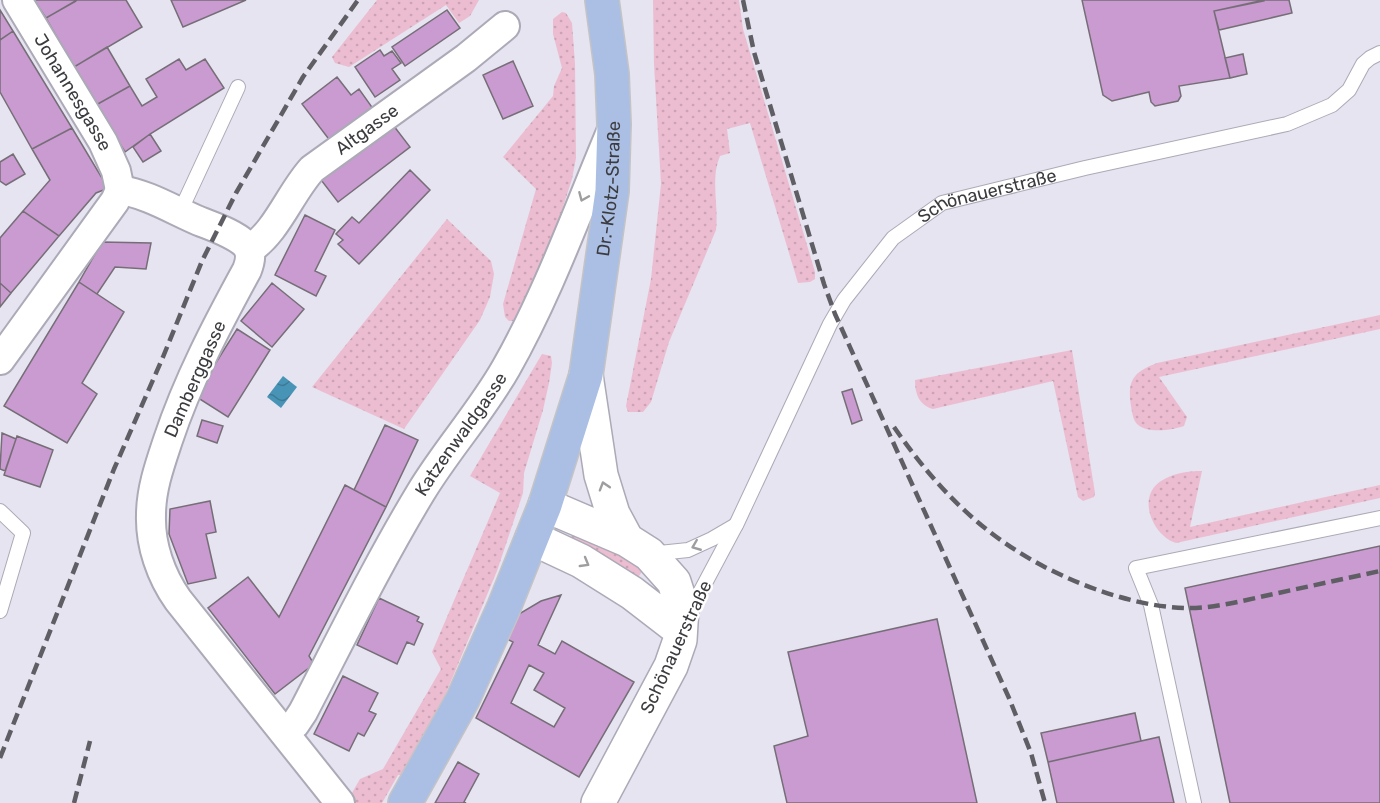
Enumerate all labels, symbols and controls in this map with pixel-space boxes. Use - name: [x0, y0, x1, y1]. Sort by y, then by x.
- street label: Johannesgasse: [29, 30, 117, 154]
- street label: Altgasse: [331, 99, 403, 160]
- street label: Dr.-Klotz-Straße: [592, 121, 625, 258]
- street label: Schönauerstraße: [913, 164, 1059, 228]
- one-way arrow: [579, 191, 591, 202]
- street label: Damberggasse: [159, 317, 231, 441]
- street label: Katzenwaldgasse: [410, 368, 512, 500]
- one-way arrow: [599, 481, 611, 492]
- one-way arrow: [691, 539, 702, 551]
- one-way arrow: [579, 556, 589, 568]
- street label: Schönauerstraße: [635, 577, 717, 717]

